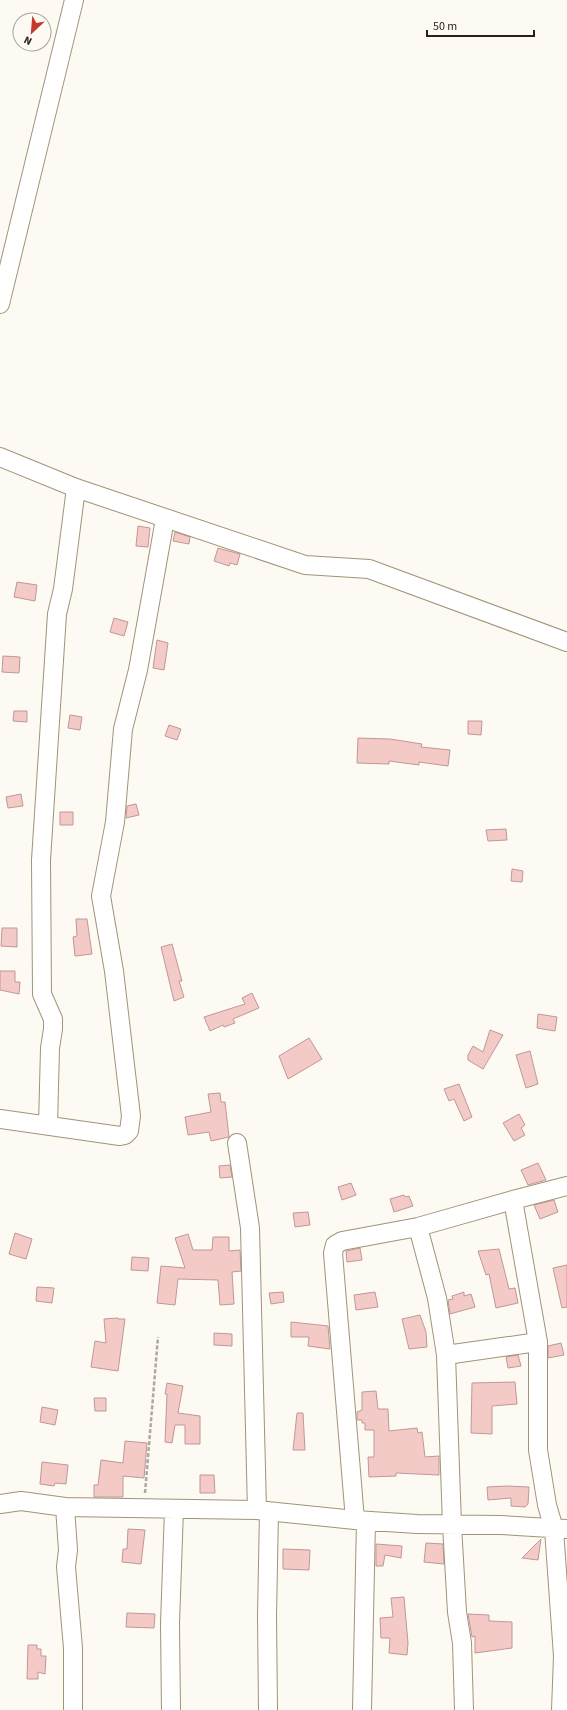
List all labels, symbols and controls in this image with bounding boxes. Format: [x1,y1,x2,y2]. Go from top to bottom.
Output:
north arrow [12,12,52,52]
scale bar [427,12,534,38]
text: 50 m [433,18,457,35]
text: N [21,32,34,49]

